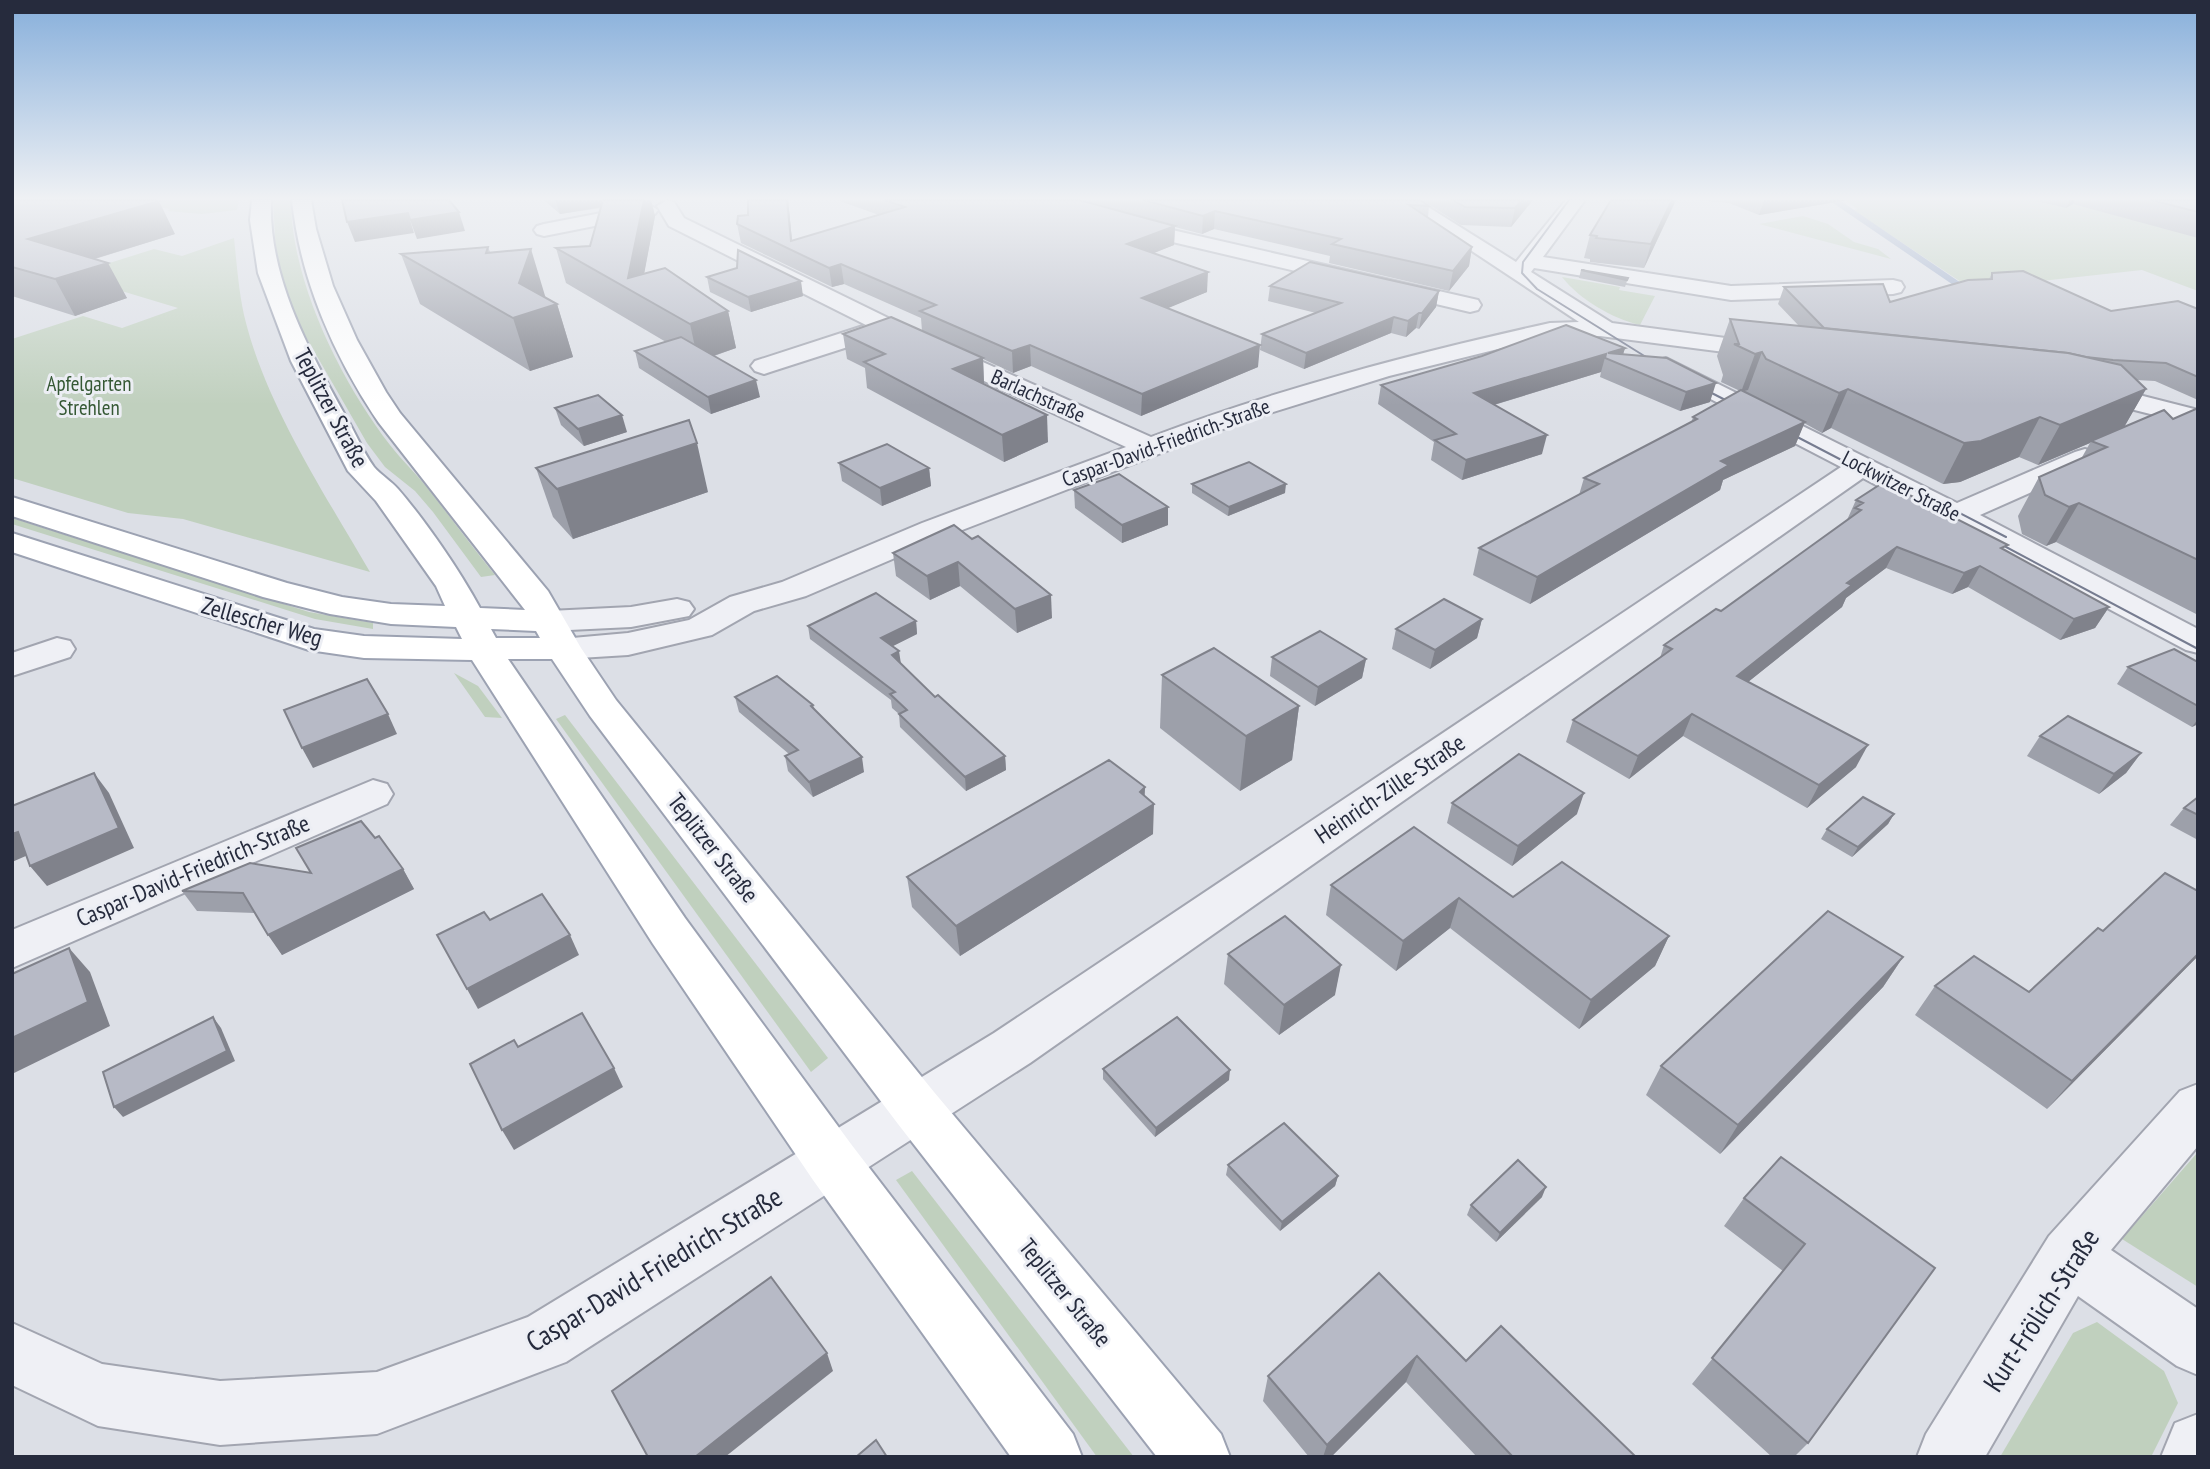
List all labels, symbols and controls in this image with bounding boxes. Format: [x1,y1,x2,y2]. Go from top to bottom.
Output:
street label: Teplitzer Straße [287,343,376,473]
street label: Barlachstraße [987,363,1089,428]
park label: Apfelgarten Strehlen [47,370,131,421]
street label: Caspar-David-Friedrich-Straße [1058,392,1273,493]
street label: Lockwitzer Straße [1838,444,1965,527]
street label: Zellescher Weg [198,589,326,654]
street label: Heinrich-Zille-Straße [1309,727,1471,850]
street label: Teplitzer Straße [661,787,766,909]
street label: Caspar-David-Friedrich-Straße [71,807,314,934]
street label: Caspar-David-Friedrich-Straße [519,1177,789,1360]
street label: Kurt-Frölich-Straße [1974,1221,2107,1398]
street label: Teplitzer Straße [1012,1232,1119,1353]

